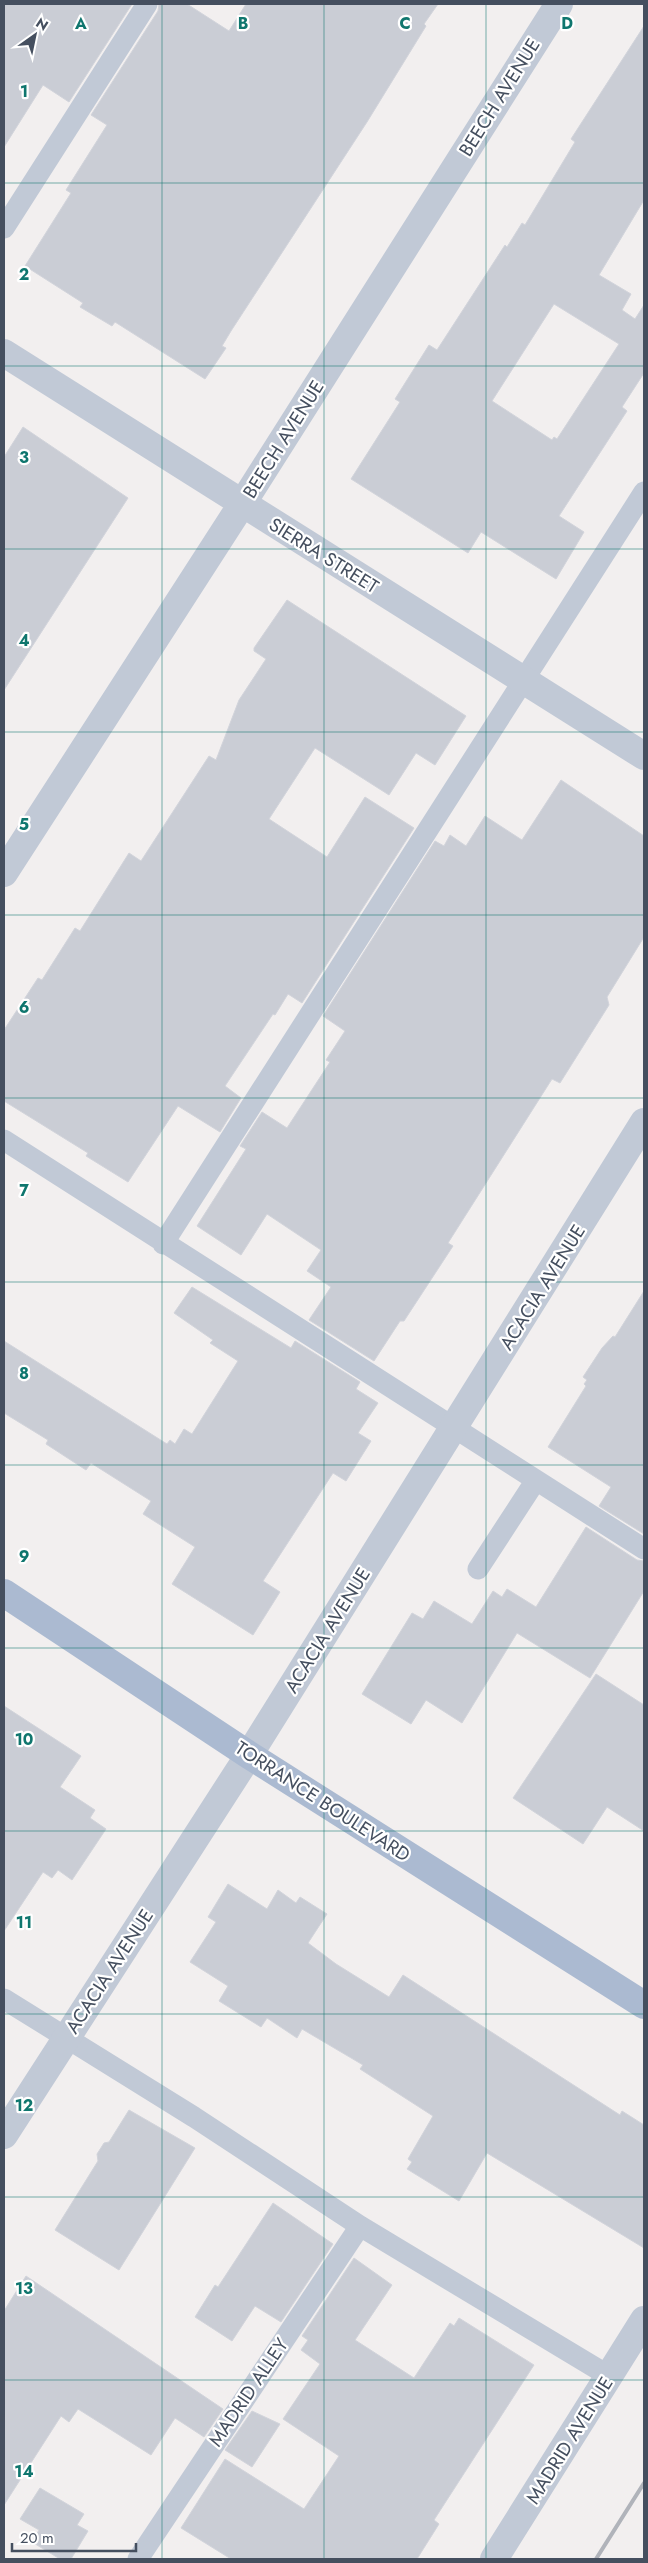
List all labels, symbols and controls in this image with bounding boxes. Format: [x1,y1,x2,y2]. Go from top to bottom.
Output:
north arrow [10,10,60,60]
text: A [74,12,87,35]
text: B [238,12,248,35]
text: C [399,12,411,35]
text: D [561,12,573,35]
text: N [32,13,52,36]
street label: BEECH AVENUE [452,33,547,161]
text: 1 [20,80,28,103]
text: 2 [19,263,29,286]
street label: BEECH AVENUE [236,375,331,503]
text: 3 [19,446,29,469]
street label: SIERRA STREET [264,511,384,600]
text: 4 [18,629,30,652]
text: 5 [19,813,29,836]
text: 6 [19,996,29,1019]
text: 7 [19,1179,29,1202]
street label: ACACIA AVENUE [493,1219,592,1355]
text: 8 [19,1362,29,1385]
text: 9 [19,1545,29,1568]
street label: ACACIA AVENUE [278,1562,377,1698]
text: 10 [15,1728,33,1751]
street label: TORRANCE BOULEVARD [230,1735,416,1868]
street label: ACACIA AVENUE [59,1904,160,2039]
text: 11 [16,1911,32,1934]
text: 12 [15,2094,33,2117]
text: 13 [15,2277,33,2300]
street label: MADRID ALLEY [202,2332,295,2452]
street label: MADRID AVENUE [519,2371,619,2509]
text: 14 [14,2460,34,2483]
scale bar [12,2520,136,2552]
text: 20 m [20,2527,54,2549]

